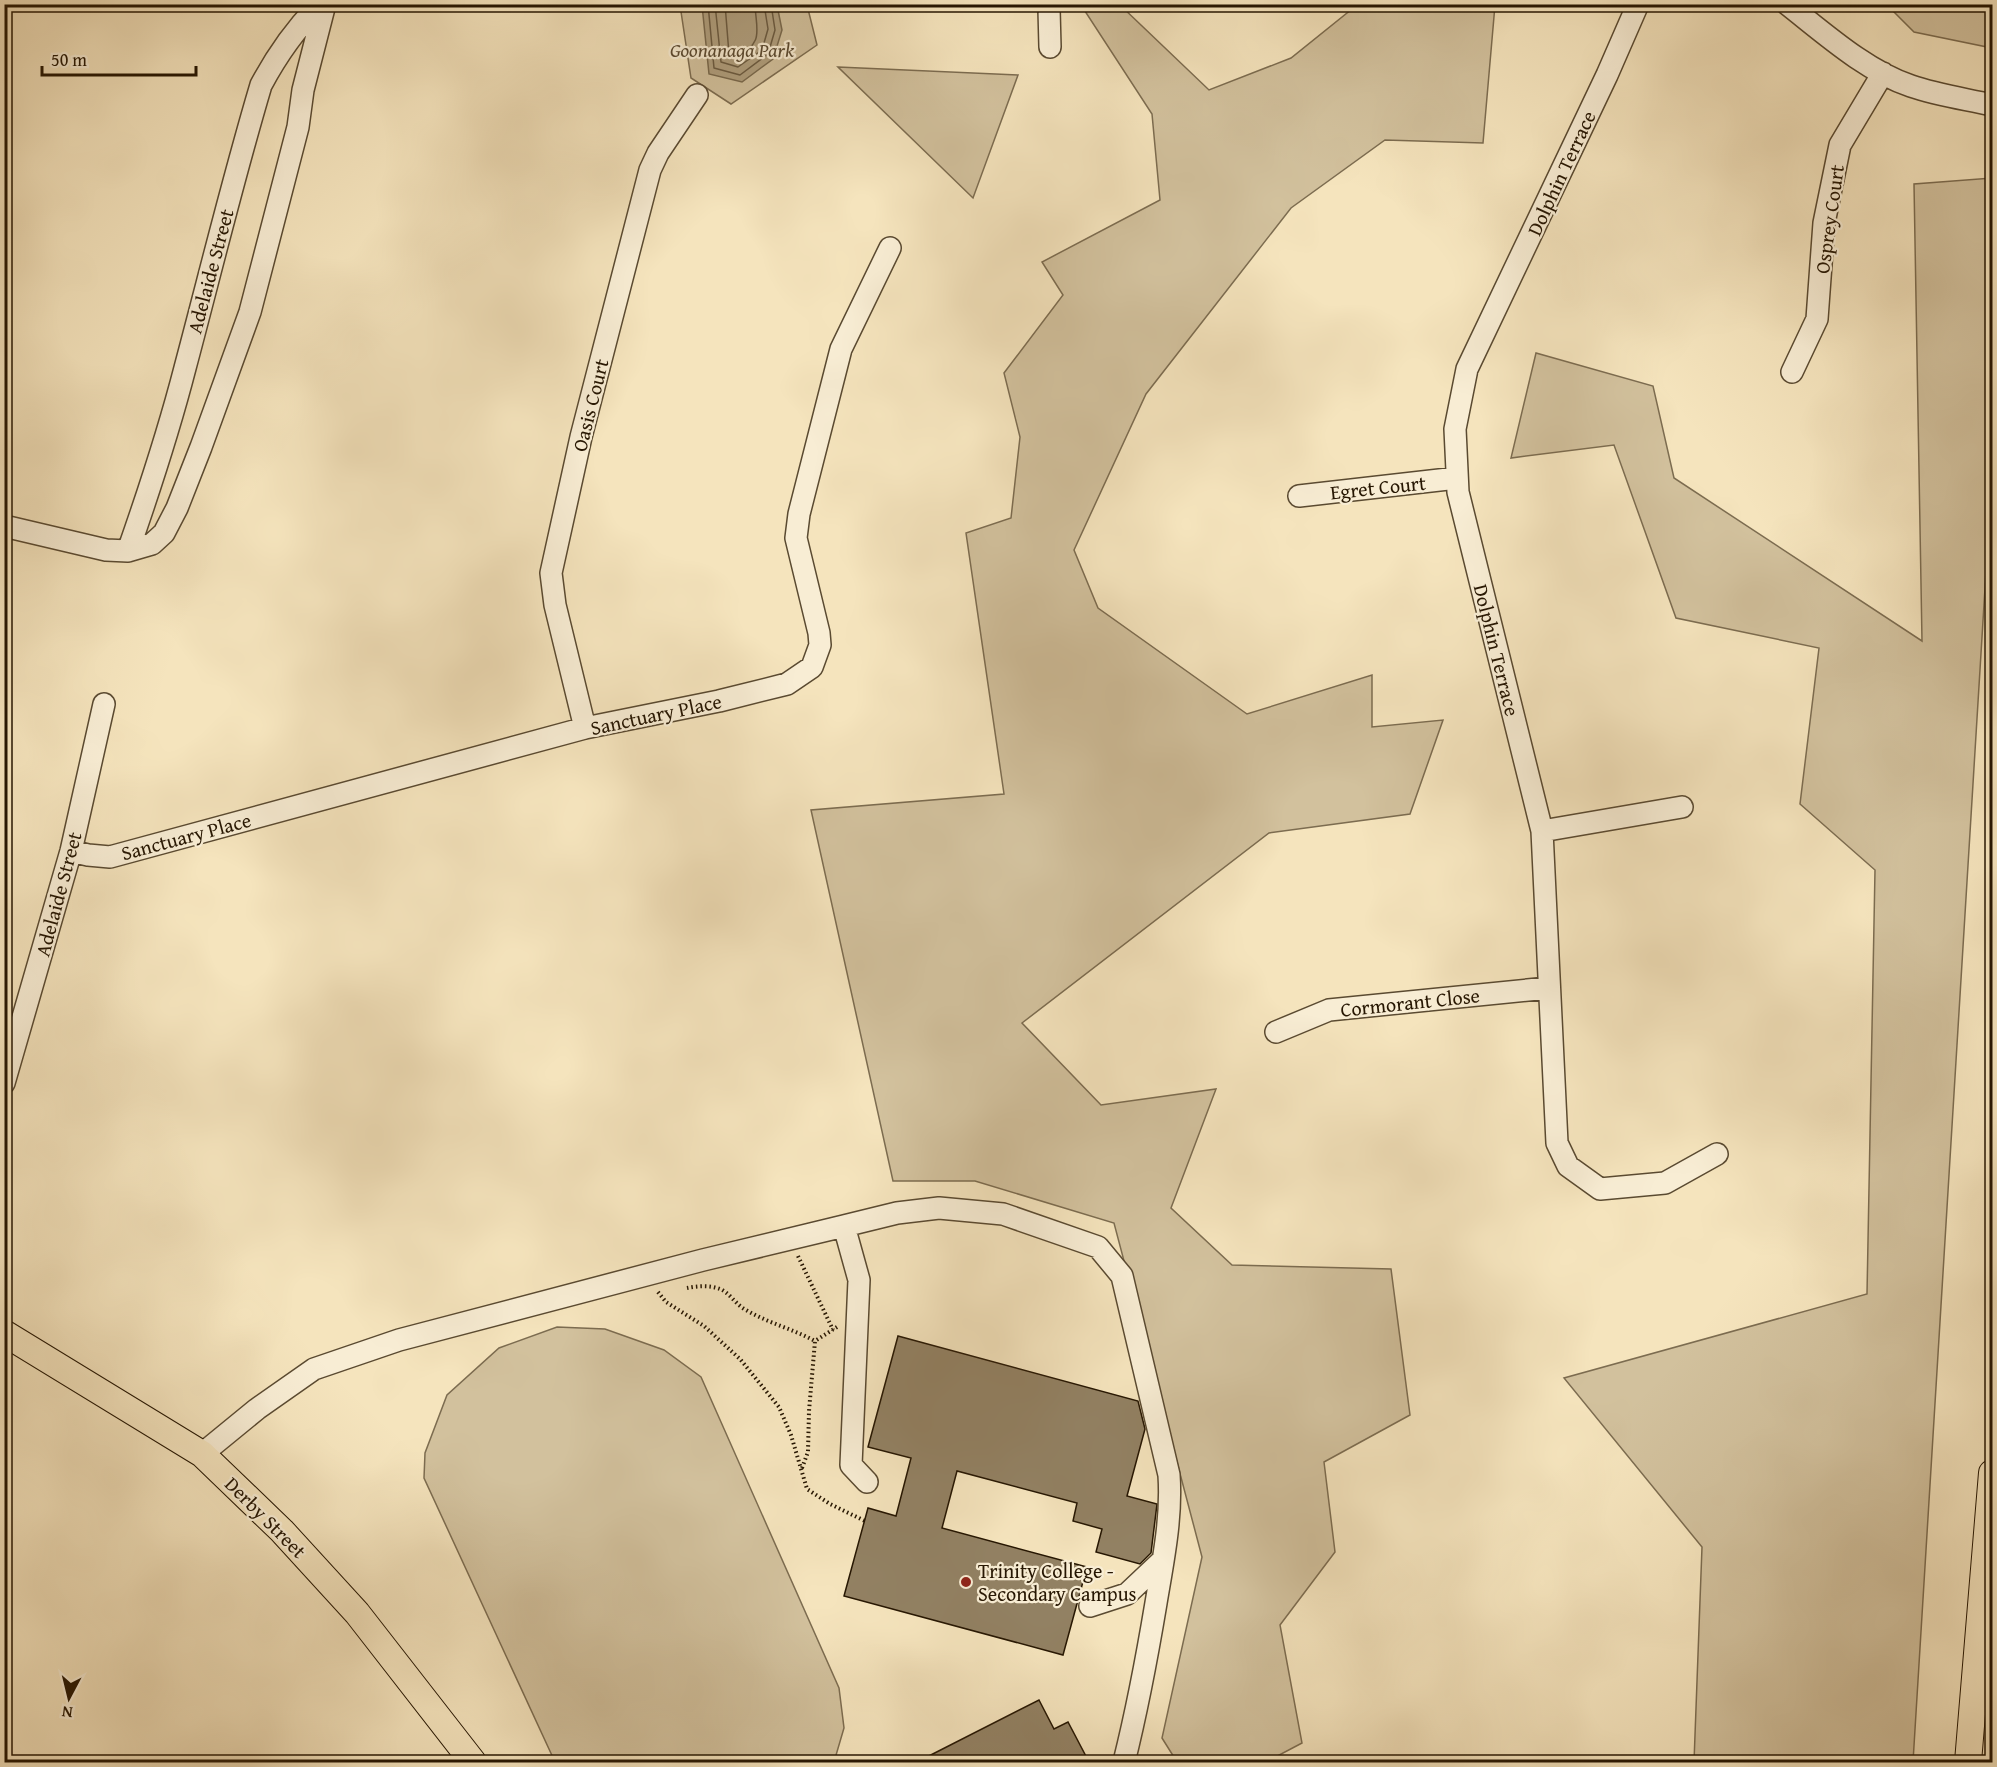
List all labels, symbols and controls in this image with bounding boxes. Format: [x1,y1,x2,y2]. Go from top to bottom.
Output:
park label: Goonanaga Park [670,35,795,64]
scale bar [42,39,196,77]
text: 50 m [51,46,87,73]
street label: Dolphin Terrace [1519,106,1603,240]
street label: Osprey Court [1807,163,1851,275]
street label: Adelaide Street [179,205,241,337]
street label: Oasis Court [564,356,616,454]
street label: Egret Court [1329,468,1427,506]
street label: Dolphin Terrace [1467,581,1527,719]
street label: Sanctuary Place [588,686,724,742]
street label: Sanctuary Place [118,805,254,867]
street label: Adelaide Street [27,828,89,960]
street label: Cormorant Close [1339,980,1481,1024]
street label: Derby Street [219,1470,313,1564]
place label: Trinity College - Secondary Campus [978,1556,1136,1608]
marker: Trinity College - Secondary Campus [959,1575,973,1589]
north arrow [39,1668,99,1728]
text: N [60,1700,74,1725]

